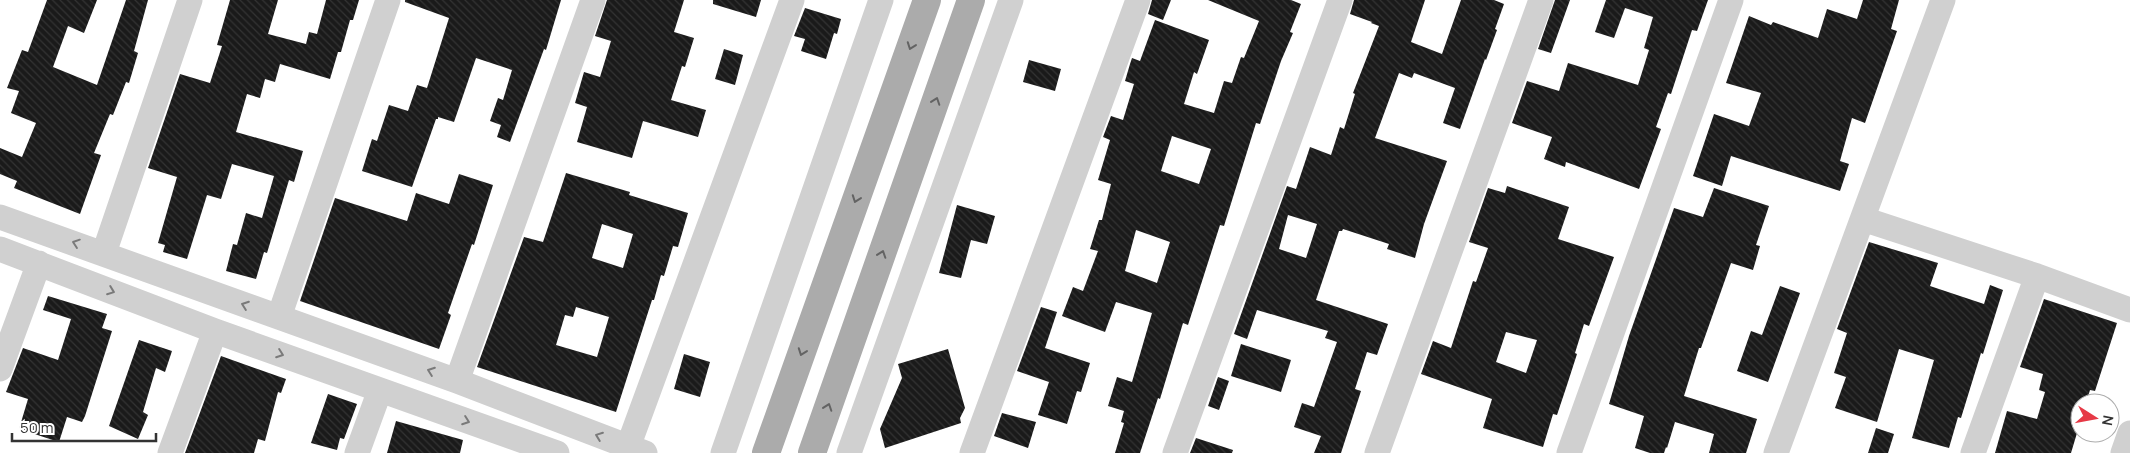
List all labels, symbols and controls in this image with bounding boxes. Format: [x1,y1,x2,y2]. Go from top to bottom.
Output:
one-way arrow [907,41,917,50]
one-way arrow [930,97,940,105]
one-way arrow [852,194,862,203]
one-way arrow [72,239,81,249]
one-way arrow [876,250,886,259]
one-way arrow [106,285,115,295]
one-way arrow [241,301,250,311]
one-way arrow [798,347,808,356]
one-way arrow [275,348,283,358]
one-way arrow [427,367,436,377]
north arrow [2070,393,2120,443]
one-way arrow [822,403,832,412]
scale bar [12,410,156,442]
text: N [2098,414,2119,427]
one-way arrow [461,415,469,425]
text: 50 m [20,417,54,438]
one-way arrow [595,432,604,442]

